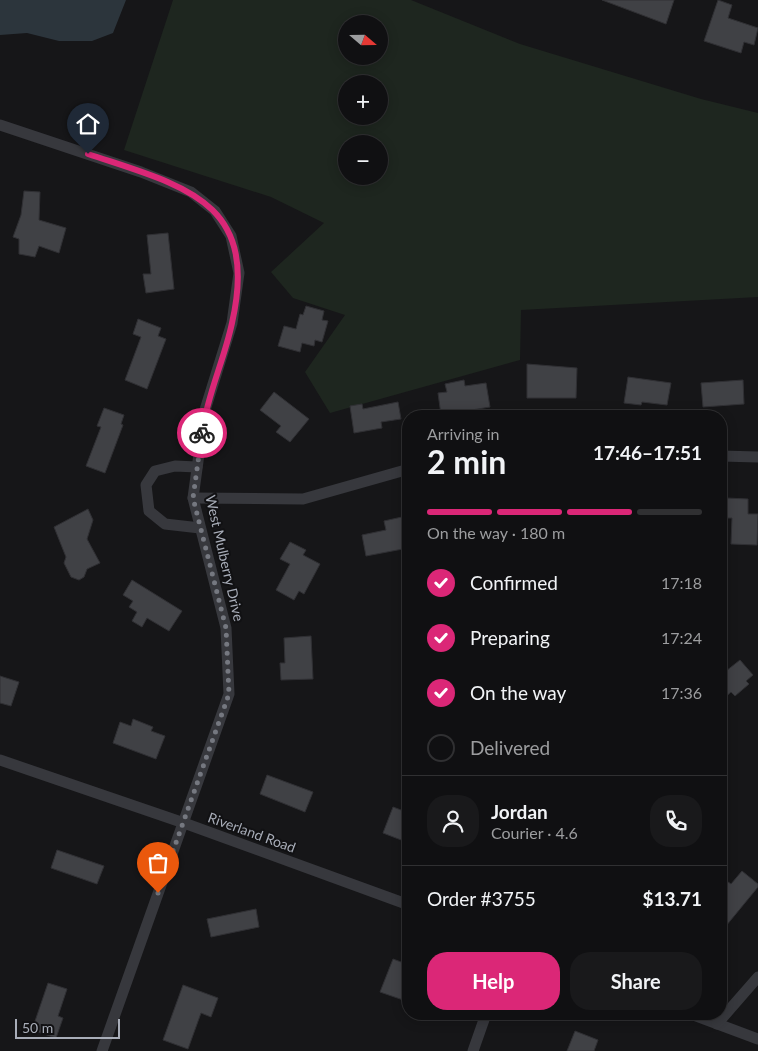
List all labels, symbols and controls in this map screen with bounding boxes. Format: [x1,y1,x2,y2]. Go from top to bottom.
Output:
north arrow [338,15,388,65]
map controls [338,15,388,185]
button: + [338,75,388,125]
pin [67,103,109,154]
icon: home [74,110,102,138]
button: − [338,135,388,185]
courier [177,408,227,458]
icon: bike [188,419,216,447]
text: Arriving in [427,424,500,443]
text: 17:46–17:51 [593,441,702,464]
text: 2 min [427,442,506,481]
street label: West Mulberry Drive [202,493,248,623]
text: On the way · 180 m [427,523,565,542]
icon: check [427,569,455,597]
text: Confirmed [470,571,558,594]
text: 17:18 [661,573,702,592]
icon: check [427,624,455,652]
text: Preparing [470,626,550,649]
text: 17:24 [661,628,702,647]
icon: check [427,679,455,707]
text: On the way [470,681,566,704]
text: 17:36 [661,683,702,702]
text: Delivered [470,736,550,759]
button: person [427,795,479,847]
button: phone [650,795,702,847]
text: Jordan [491,800,548,823]
street label: Riverland Road [206,808,298,856]
text: Courier · 4.6 [491,823,578,842]
pin [137,842,179,893]
icon: bag [144,849,172,877]
text: Order #3755 [427,887,536,910]
text: $13.71 [642,887,702,910]
button: Help [427,952,560,1010]
button: Share [570,952,702,1010]
scale bar [15,1016,120,1039]
text: 50 m [22,1019,53,1036]

